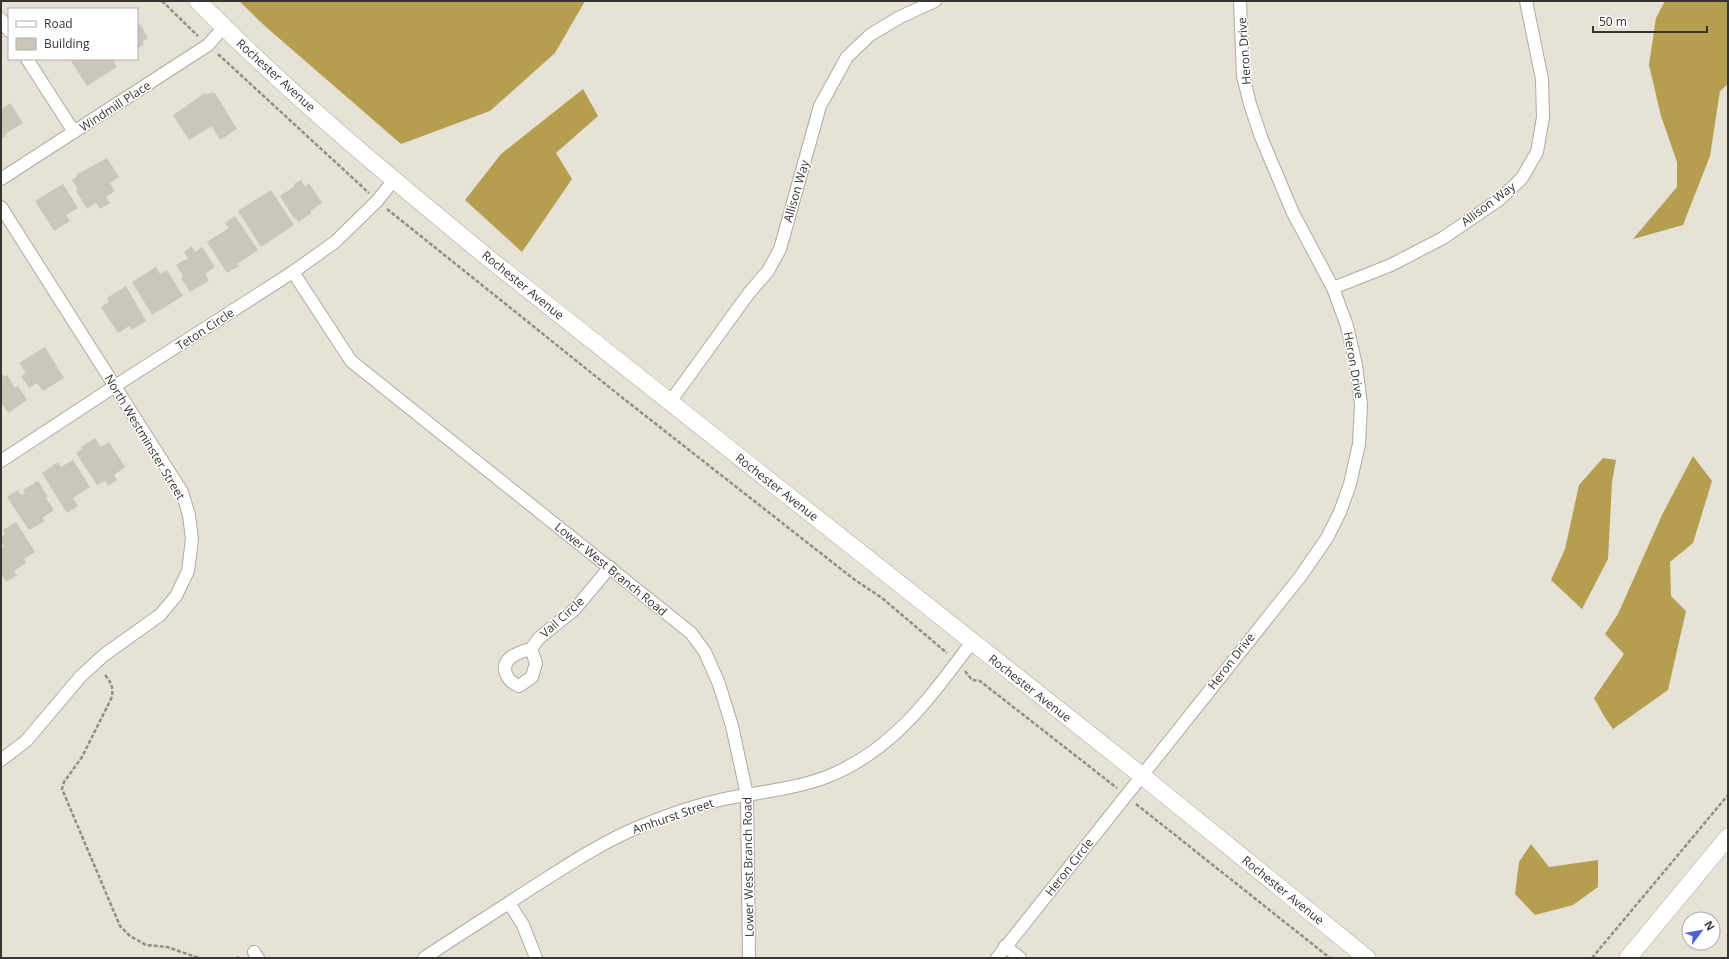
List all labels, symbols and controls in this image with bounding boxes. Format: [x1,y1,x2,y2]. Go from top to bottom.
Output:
legend [8,8,138,60]
scale bar [1593,8,1707,34]
text: 50 m [1599,13,1627,30]
text: Road [44,15,73,32]
street label: Heron Drive [1233,16,1255,85]
text: Building [44,35,90,52]
street label: Rochester Avenue [233,35,319,115]
street label: Windmill Place [76,77,154,135]
street label: Allison Way [779,157,813,224]
street label: Allison Way [1457,177,1519,230]
street label: Rochester Avenue [478,247,568,324]
street label: Teton Circle [173,304,238,354]
street label: Heron Drive [1340,330,1368,400]
street label: North Westminster Street [101,371,189,503]
street label: Rochester Avenue [732,449,822,525]
street label: Lower West Branch Road [551,518,671,620]
street label: Vail Circle [536,592,588,641]
street label: Heron Drive [1204,629,1259,693]
street label: Rochester Avenue [985,650,1075,726]
street label: Amhurst Street [630,794,716,838]
street label: Lower West Branch Road [738,797,758,937]
street label: Heron Circle [1041,834,1097,899]
street label: Rochester Avenue [1238,852,1328,929]
north arrow [1681,911,1721,951]
text: N [1701,918,1719,933]

